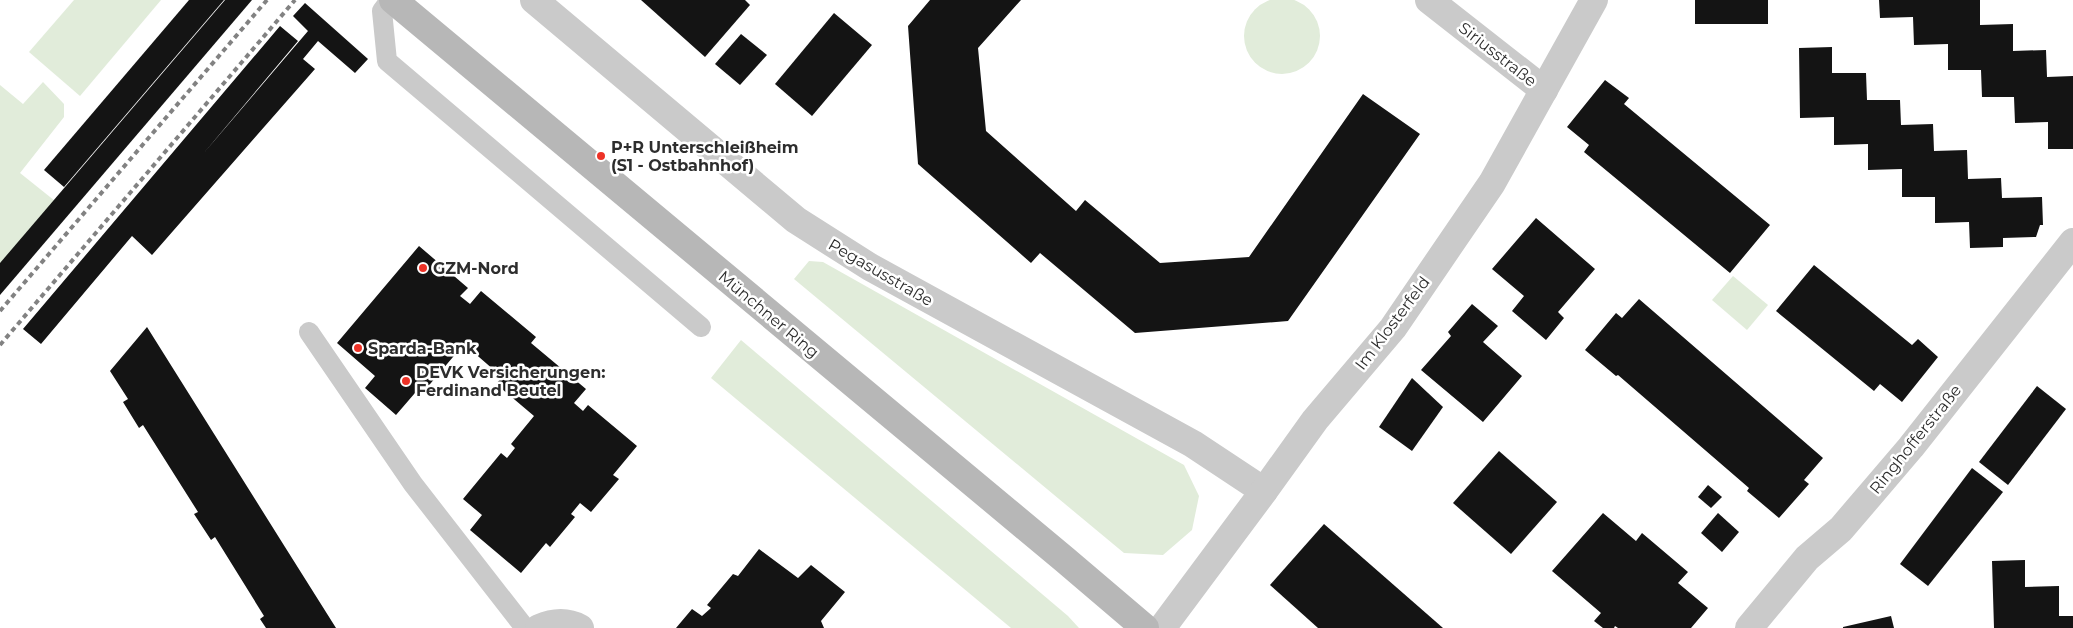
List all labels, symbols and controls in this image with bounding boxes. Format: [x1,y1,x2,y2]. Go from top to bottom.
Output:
street label: Siriusstraße [1455,18,1540,91]
place label: P+R Unterschleißheim (S1 - Ostbahnhof) [611,138,798,175]
marker: P+R Unterschleißheim (S1 - Ostbahnhof) [595,150,607,162]
street label: Pegasusstraße [825,235,936,310]
place label: GZM-Nord [433,259,519,278]
marker: GZM-Nord [417,262,429,274]
street label: Münchner Ring [715,267,823,362]
street label: Im Klosterfeld [1351,273,1434,374]
place label: Sparda-Bank [368,339,477,358]
marker: Sparda-Bank [352,342,364,354]
place label: DEVK Versicherungen: Ferdinand Beutel [416,363,605,400]
marker: DEVK Versicherungen: Ferdinand Beutel [400,375,412,387]
street label: Ringhofferstraße [1865,381,1965,498]

